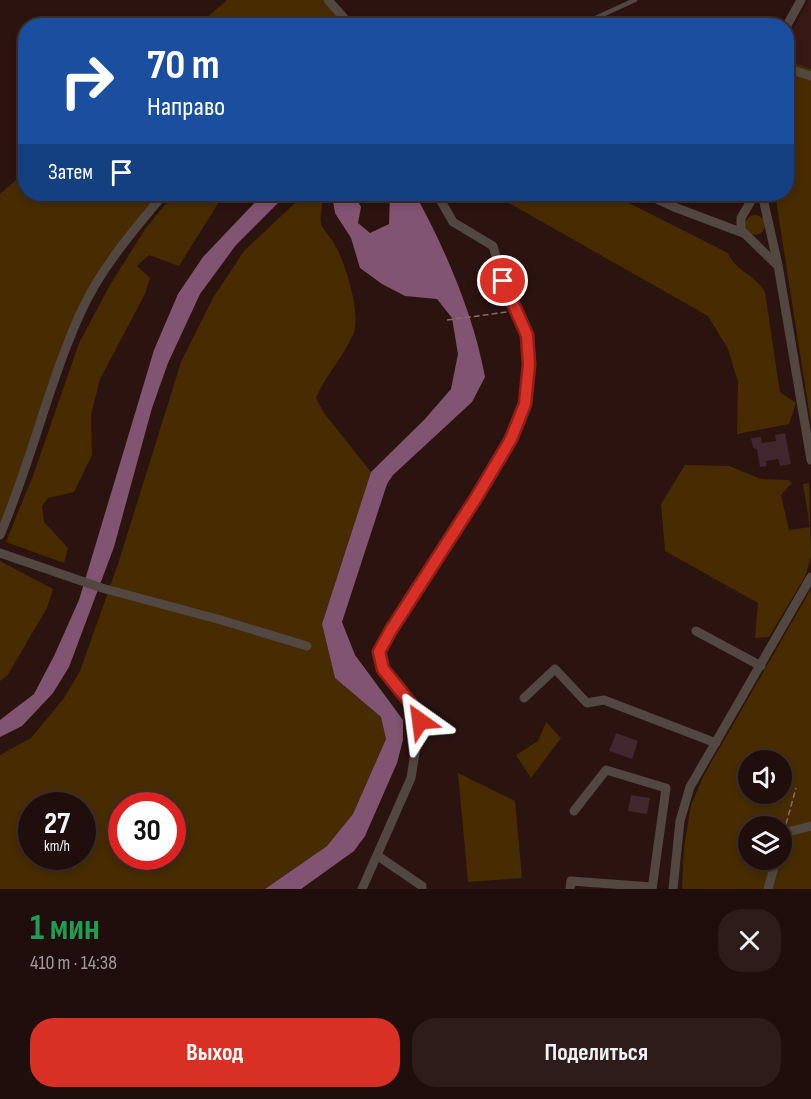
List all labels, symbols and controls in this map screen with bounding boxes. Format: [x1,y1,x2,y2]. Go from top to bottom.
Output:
text: 70 m [147,40,220,91]
icon: right [48,42,126,120]
text: Направо [147,91,225,123]
icon: arrive [105,156,138,189]
text: Затем [48,159,93,186]
pin [477,255,528,306]
icon: arrive [486,264,519,297]
position arrow [388,689,452,753]
map controls [738,750,792,870]
button: sound [738,750,792,804]
speed limit sign: 30 [108,792,186,870]
text: 27 [44,806,70,842]
button: layers [738,816,792,870]
text: km/h [44,837,70,856]
text: 1 мин [30,907,100,950]
button: close [718,909,781,972]
text: 410 m · 14:38 [30,951,117,975]
button: Выход [30,1018,400,1087]
button: Поделиться [412,1018,781,1087]

